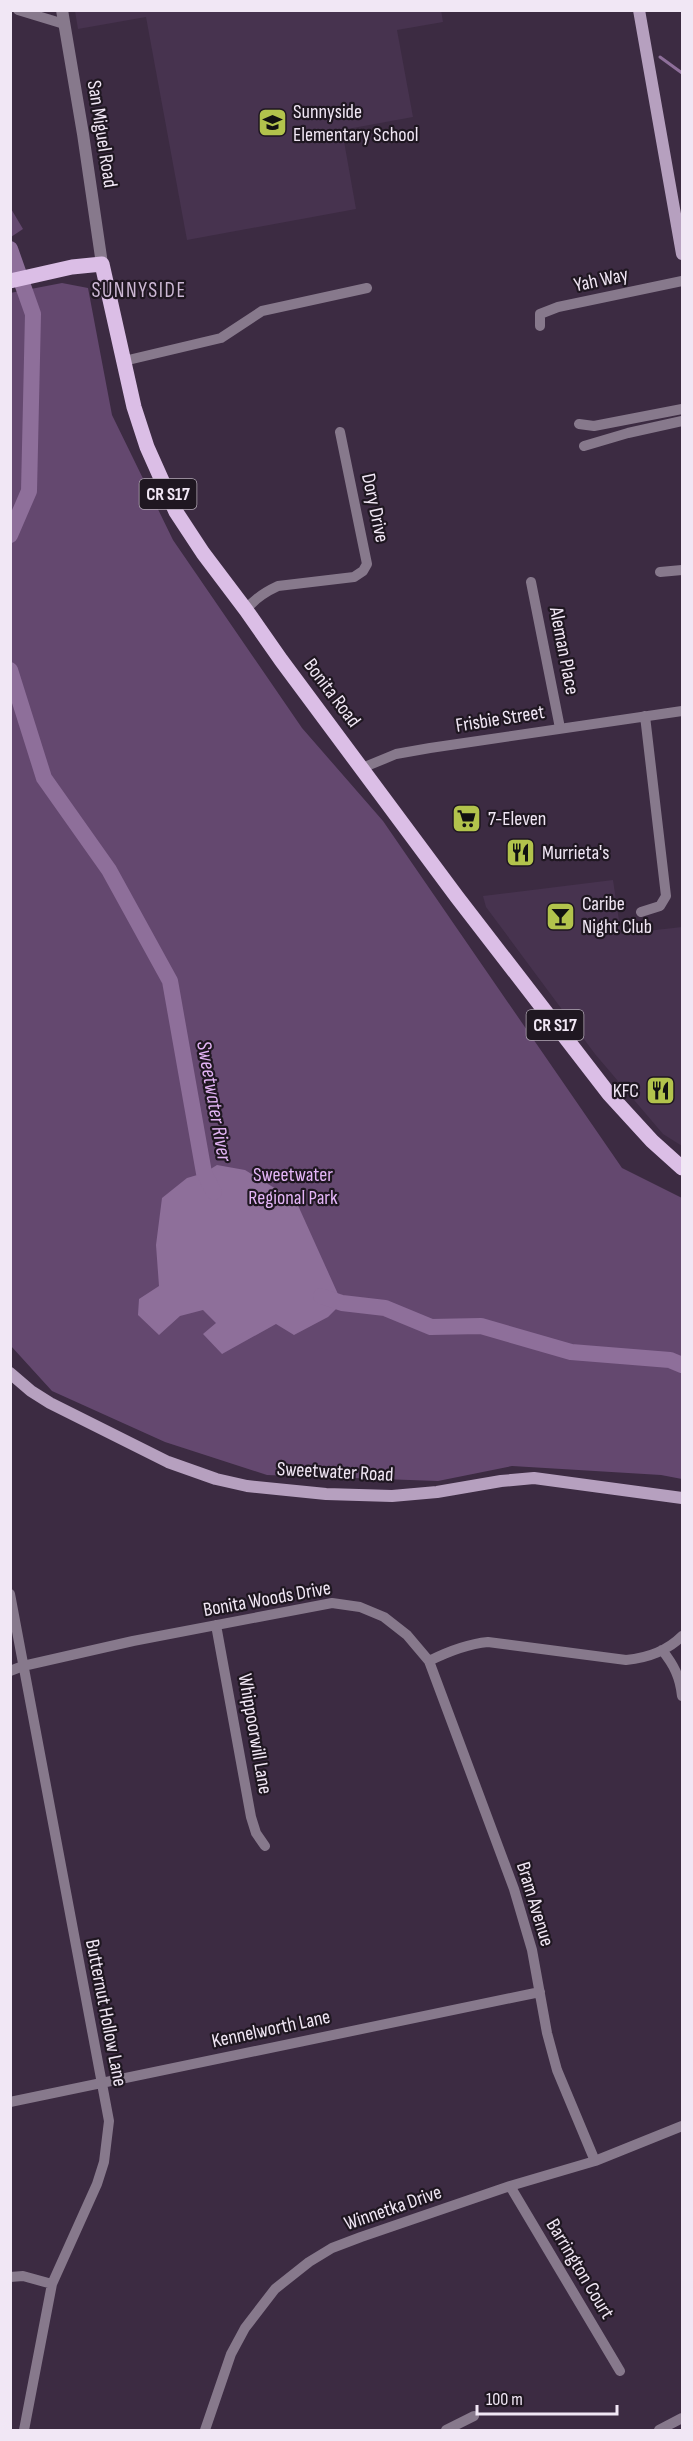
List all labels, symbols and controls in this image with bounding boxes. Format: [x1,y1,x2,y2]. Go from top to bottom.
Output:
street label: San Miguel Road [82,79,122,189]
place label: Sunnyside Elementary School [293,100,419,147]
school or university icon: Sunnyside Elementary School [256,107,288,139]
street label: Yah Way [572,263,631,297]
district label: SUNNYSIDE [91,278,187,303]
street label: Dory Drive [356,471,394,545]
road number: CR S17 [140,479,196,509]
street label: Aleman Place [544,604,584,697]
street label: Bonita Road [298,654,366,732]
street label: Frisbie Street [454,700,546,738]
supermarket icon: 7-Eleven [451,803,483,835]
place label: 7-Eleven [488,807,546,831]
restaurant icon: Murrieta's [505,837,537,869]
place label: Murrieta's [542,841,609,865]
place label: Caribe Night Club [582,892,652,939]
bar icon: Caribe Night Club [545,900,577,932]
road number: CR S17 [526,1010,584,1040]
water label: Sweetwater River [191,1039,237,1164]
restaurant icon: KFC [644,1075,676,1107]
place label: KFC [613,1079,639,1103]
park label: Sweetwater Regional Park [248,1163,338,1210]
street label: Sweetwater Road [276,1457,394,1487]
street label: Bonita Woods Drive [201,1576,333,1622]
street label: Whippoorwill Lane [233,1672,277,1796]
street label: Bram Avenue [511,1859,559,1949]
street label: Butternut Hollow Lane [80,1937,132,2089]
street label: Kennelworth Lane [210,2005,332,2053]
street label: Winnetka Drive [341,2180,445,2236]
street label: Barrington Court [541,2215,619,2323]
scale bar [477,2378,616,2416]
text: 100 m [486,2389,523,2410]

